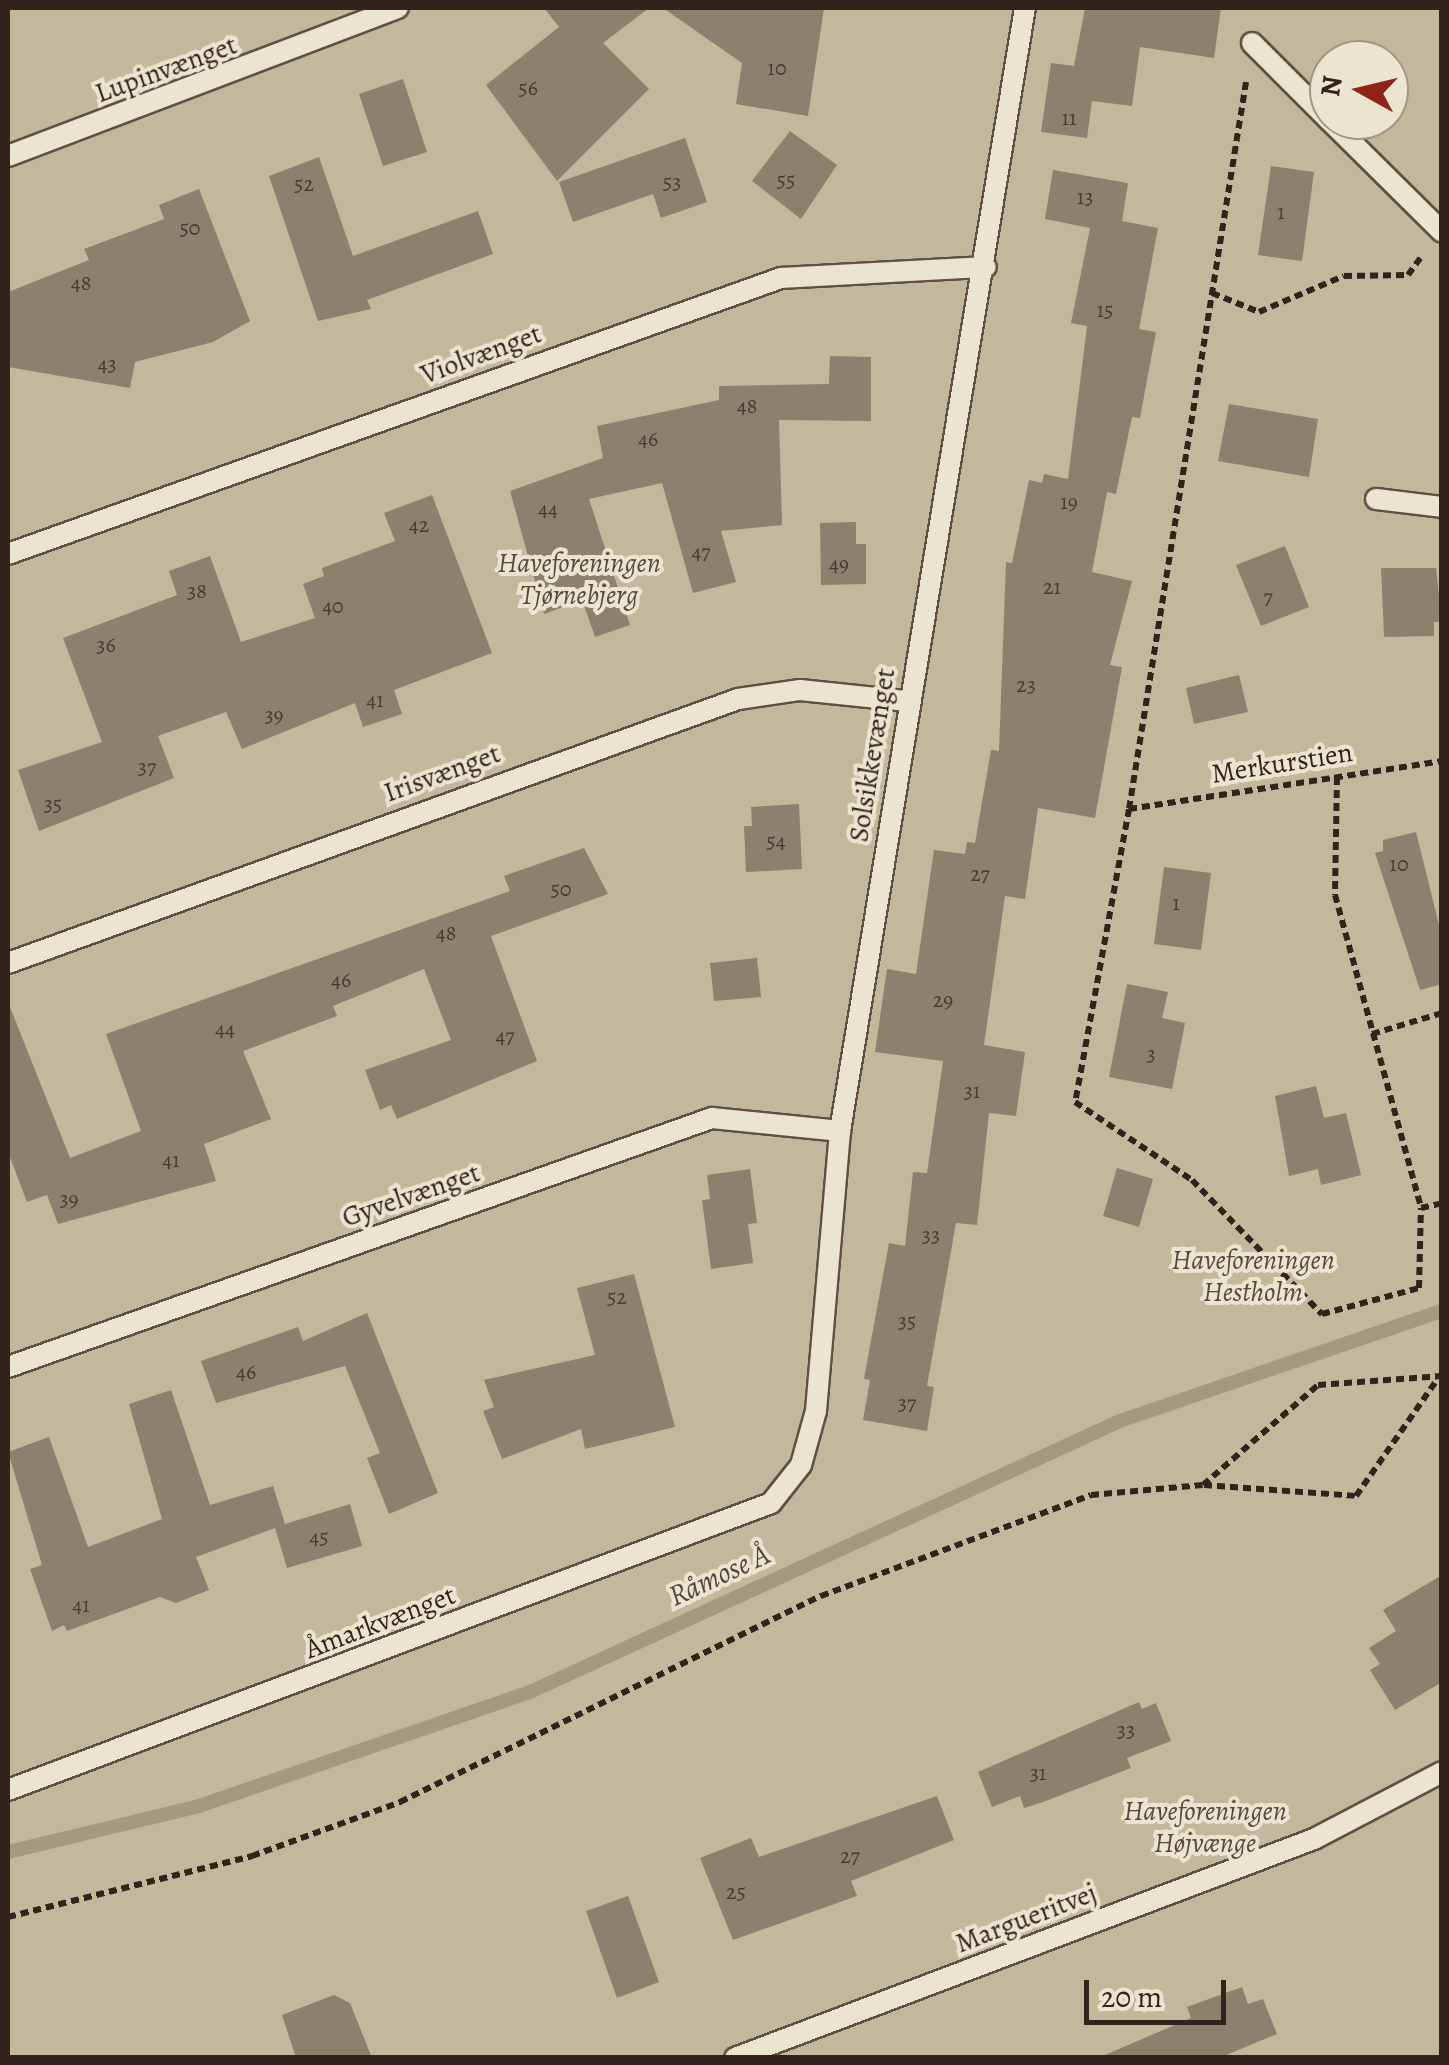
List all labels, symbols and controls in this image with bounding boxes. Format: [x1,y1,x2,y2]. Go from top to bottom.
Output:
street label: Lupinvænget [91,28,241,110]
north arrow [1309,40,1409,140]
house number: 10 [767,56,787,82]
text: N [1311,73,1352,99]
house number: 56 [518,76,538,102]
house number: 11 [1061,106,1077,132]
house number: 55 [777,168,795,194]
house number: 53 [663,170,681,196]
house number: 52 [294,172,314,198]
house number: 13 [1077,185,1093,211]
house number: 1 [1277,200,1285,226]
house number: 50 [179,216,201,242]
house number: 48 [71,271,91,297]
house number: 15 [1097,298,1113,324]
street label: Violvænget [416,317,546,391]
house number: 43 [97,352,117,378]
house number: 48 [737,394,757,420]
house number: 46 [638,427,658,453]
house number: 19 [1060,490,1078,516]
house number: 44 [538,497,558,523]
house number: 42 [409,513,429,539]
house number: 47 [691,540,711,566]
park label: Haveforeningen Tjørnebjerg [497,546,661,612]
house number: 49 [829,552,849,578]
house number: 21 [1043,575,1061,601]
house number: 38 [187,579,207,605]
house number: 7 [1263,585,1273,611]
house number: 40 [322,594,344,620]
house number: 36 [96,633,116,659]
street label: Solsikkevænget [842,666,902,844]
house number: 23 [1016,673,1036,699]
house number: 41 [366,688,384,714]
house number: 39 [264,703,284,729]
street label: Merkurstien [1209,735,1355,791]
street label: Irisvænget [379,736,505,810]
house number: 37 [138,755,156,781]
house number: 35 [44,792,62,818]
house number: 54 [766,829,786,855]
house number: 10 [1389,852,1409,878]
house number: 27 [970,862,990,888]
house number: 50 [550,877,572,903]
house number: 1 [1172,891,1180,917]
house number: 48 [436,921,456,947]
house number: 46 [331,968,351,994]
house number: 29 [933,988,953,1014]
house number: 44 [215,1017,235,1043]
house number: 47 [495,1024,515,1050]
house number: 3 [1146,1042,1156,1068]
house number: 31 [964,1079,980,1105]
house number: 41 [162,1148,180,1174]
street label: Gyvelvænget [338,1156,484,1234]
house number: 39 [59,1187,79,1213]
house number: 33 [922,1223,940,1249]
park label: Haveforeningen Hestholm [1171,1243,1335,1309]
house number: 52 [607,1285,627,1311]
house number: 35 [898,1309,916,1335]
house number: 46 [236,1360,256,1386]
house number: 37 [898,1391,916,1417]
house number: 45 [309,1525,329,1551]
water label: Råmose Å [663,1536,775,1614]
street label: Åmarkvænget [300,1578,460,1666]
house number: 41 [72,1593,90,1619]
house number: 33 [1117,1718,1135,1744]
house number: 31 [1030,1761,1046,1787]
park label: Haveforeningen Højvænge [1123,1794,1287,1860]
house number: 27 [840,1844,860,1870]
street label: Margueritvej [951,1876,1101,1960]
house number: 25 [726,1880,746,1906]
scale bar [1089,1960,1232,2022]
text: 20 m [1101,1977,1162,2017]

